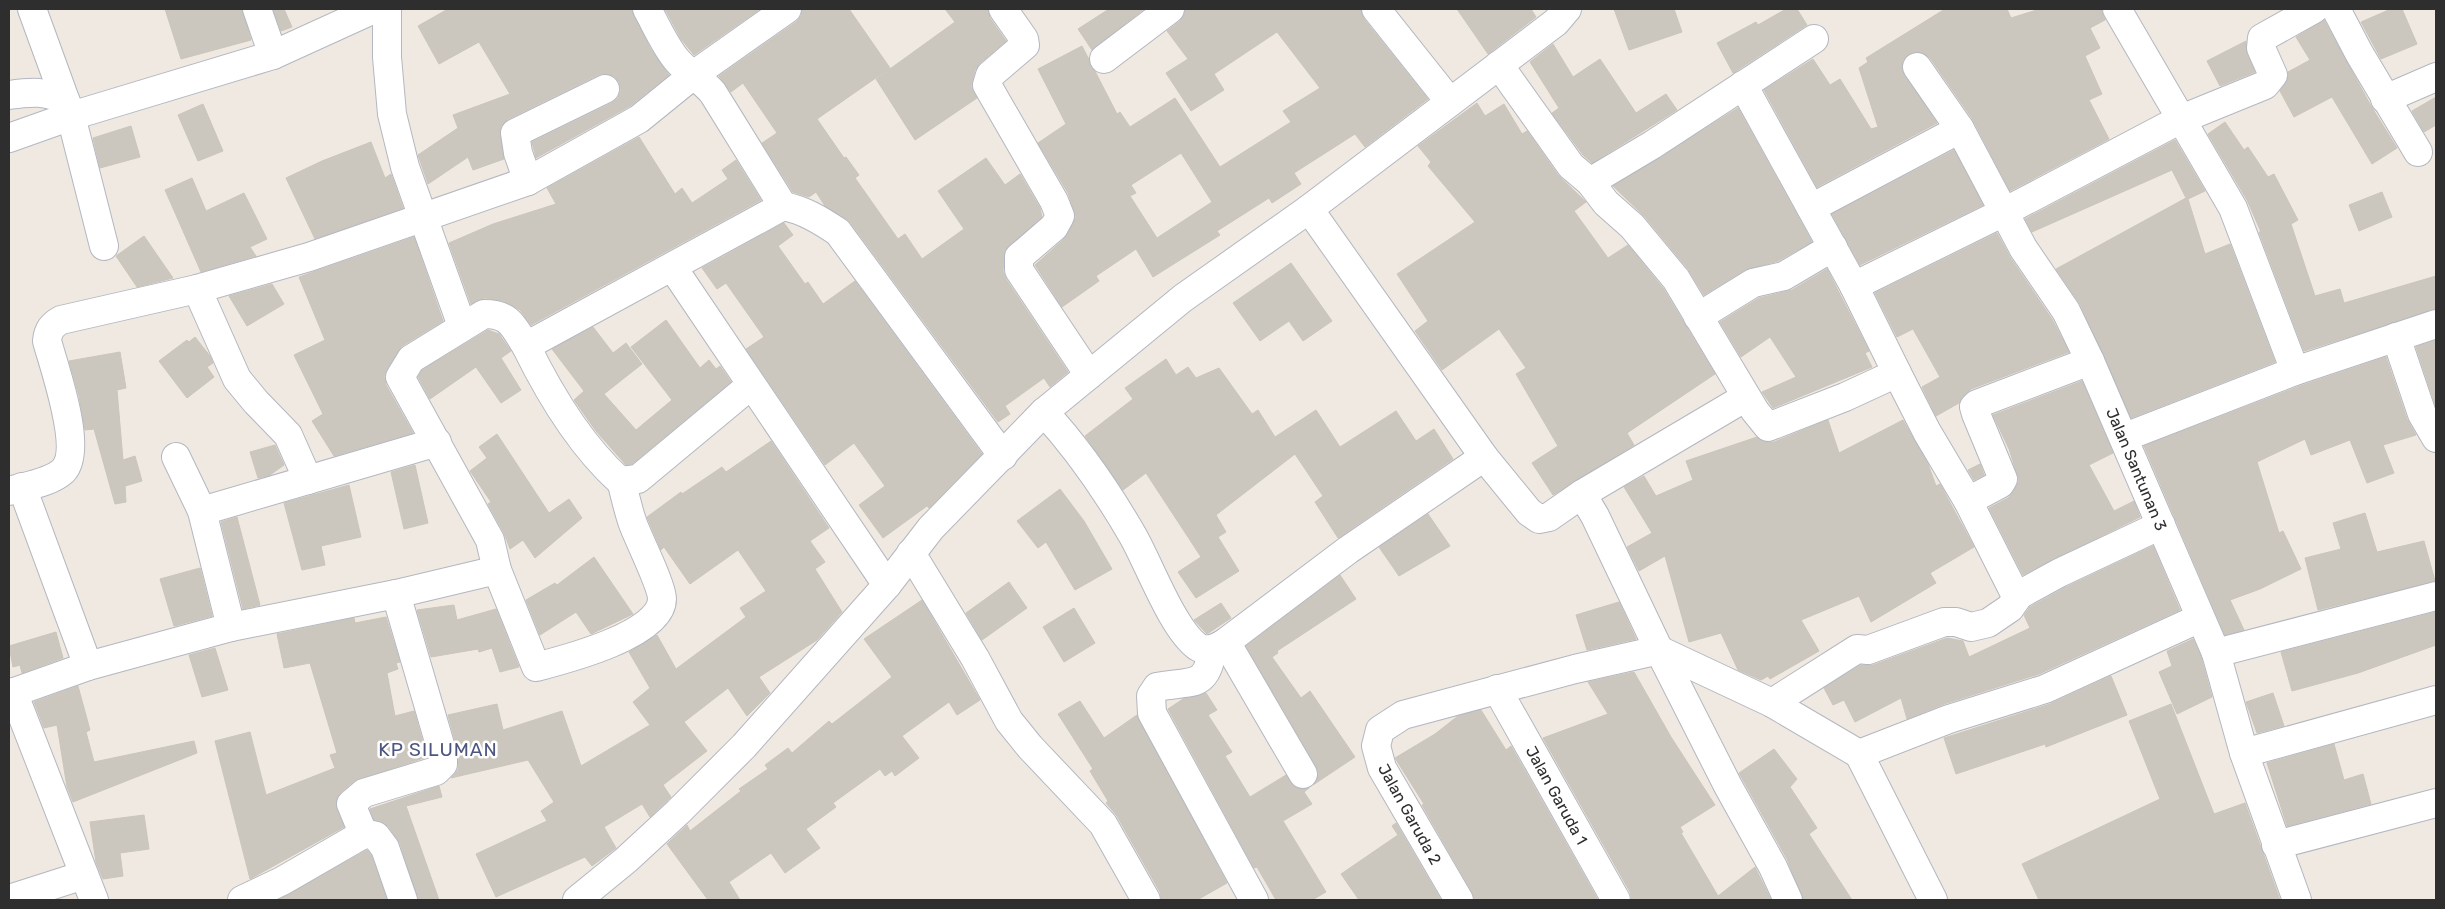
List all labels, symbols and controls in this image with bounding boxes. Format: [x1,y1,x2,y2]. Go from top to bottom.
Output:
street label: Jalan Santunan 3 [2102,405,2171,533]
district label: KP SILUMAN [378,738,498,761]
street label: Jalan Garuda 1 [1522,743,1591,848]
street label: Jalan Garuda 2 [1374,761,1445,868]

